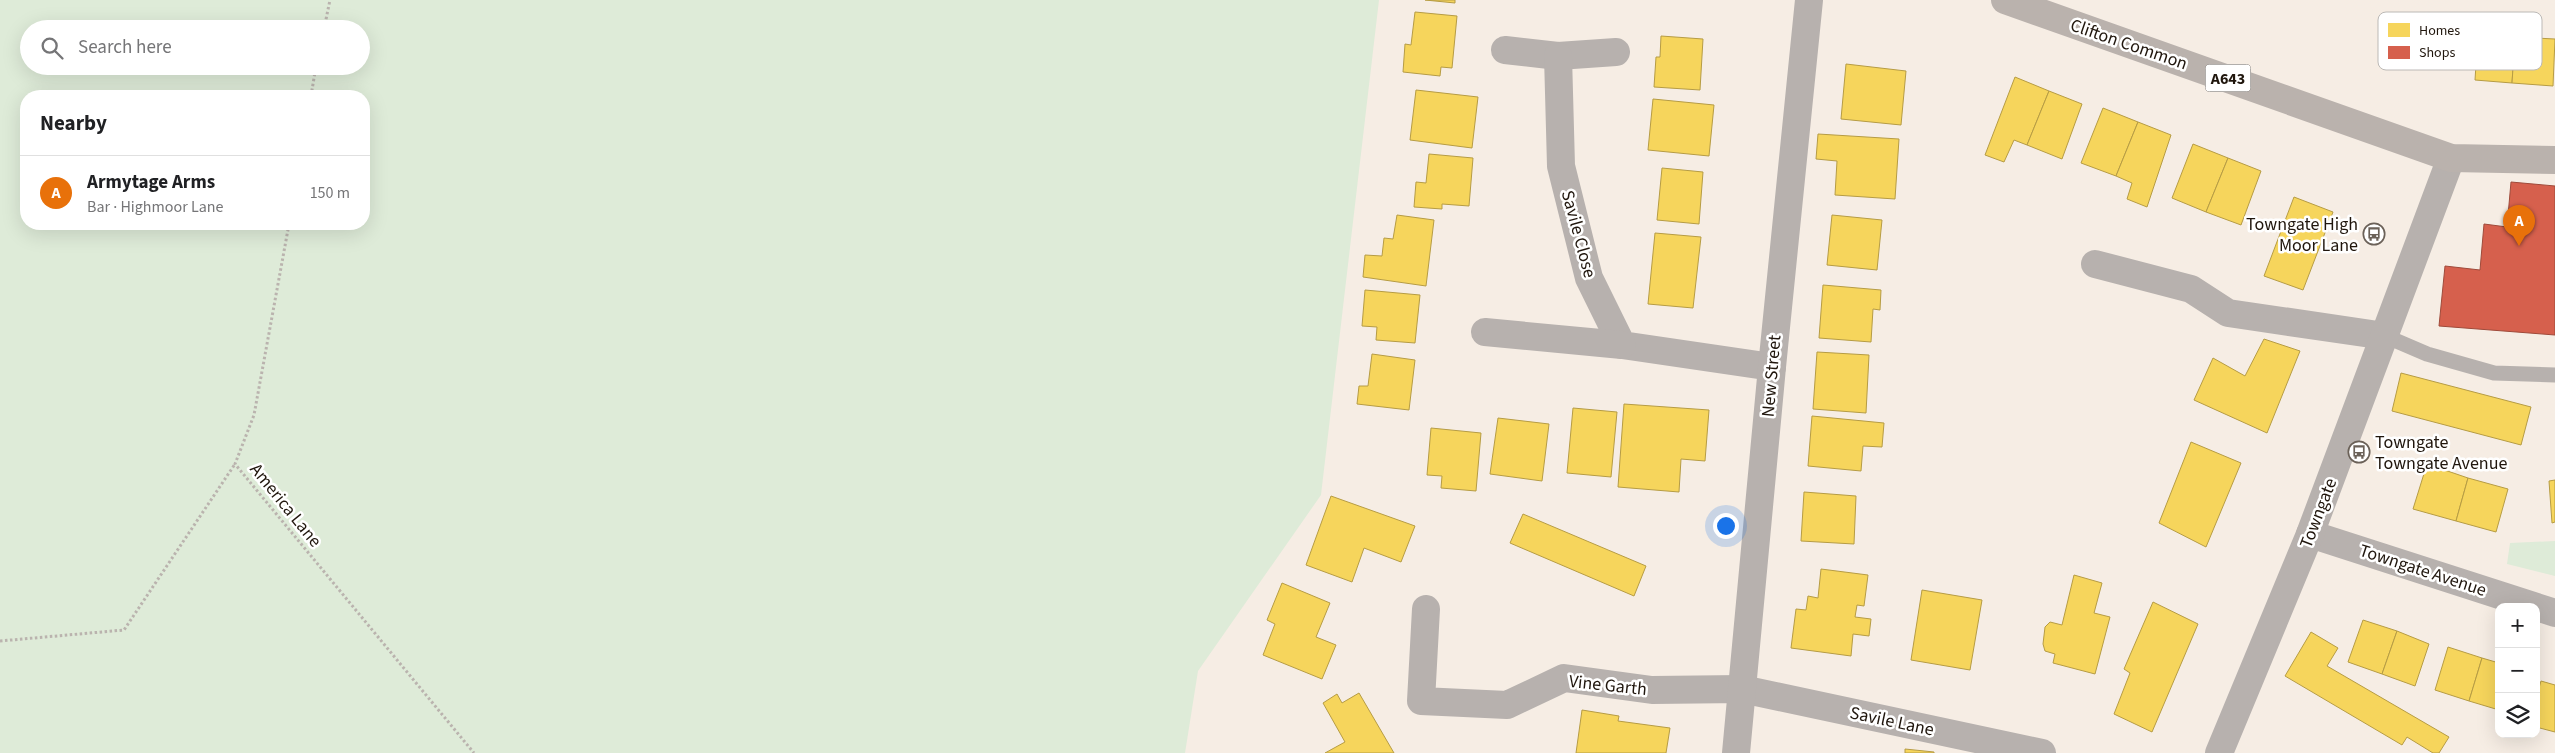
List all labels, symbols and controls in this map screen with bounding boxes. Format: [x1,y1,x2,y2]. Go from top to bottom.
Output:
legend [2378,12,2542,70]
street label: Clifton Common [2067,13,2191,76]
search box [20,20,370,75]
text: Homes [2419,21,2460,41]
icon: search [38,34,66,62]
text: Search here [78,34,172,61]
text: Shops [2419,43,2455,63]
road number: A643 [2206,64,2250,92]
text: Nearby [40,108,107,138]
text: Armytage Arms [87,169,215,196]
text: A [51,182,61,204]
text: 150 m [310,182,350,204]
street label: Savile Close [1555,188,1602,281]
text: Bar · Highmoor Lane [87,196,223,218]
pin: A [2503,205,2535,246]
place label: Towngate High Moor Lane [2246,212,2358,258]
bus stop icon: Towngate High Moor Lane [2362,222,2386,246]
street label: New Street [1755,334,1788,418]
place label: Towngate Towngate Avenue [2375,430,2507,476]
bus stop icon: Towngate Towngate Avenue [2347,440,2371,464]
street label: America Lane [244,458,327,553]
street label: Towngate [2294,474,2343,552]
your location [1713,513,1739,539]
street label: Towngate Avenue [2356,538,2490,603]
map controls [2495,603,2540,738]
button: + [2495,603,2540,648]
button: − [2495,648,2540,693]
street label: Vine Garth [1568,669,1648,702]
button: layers [2495,693,2540,738]
street label: Savile Lane [1848,700,1936,743]

